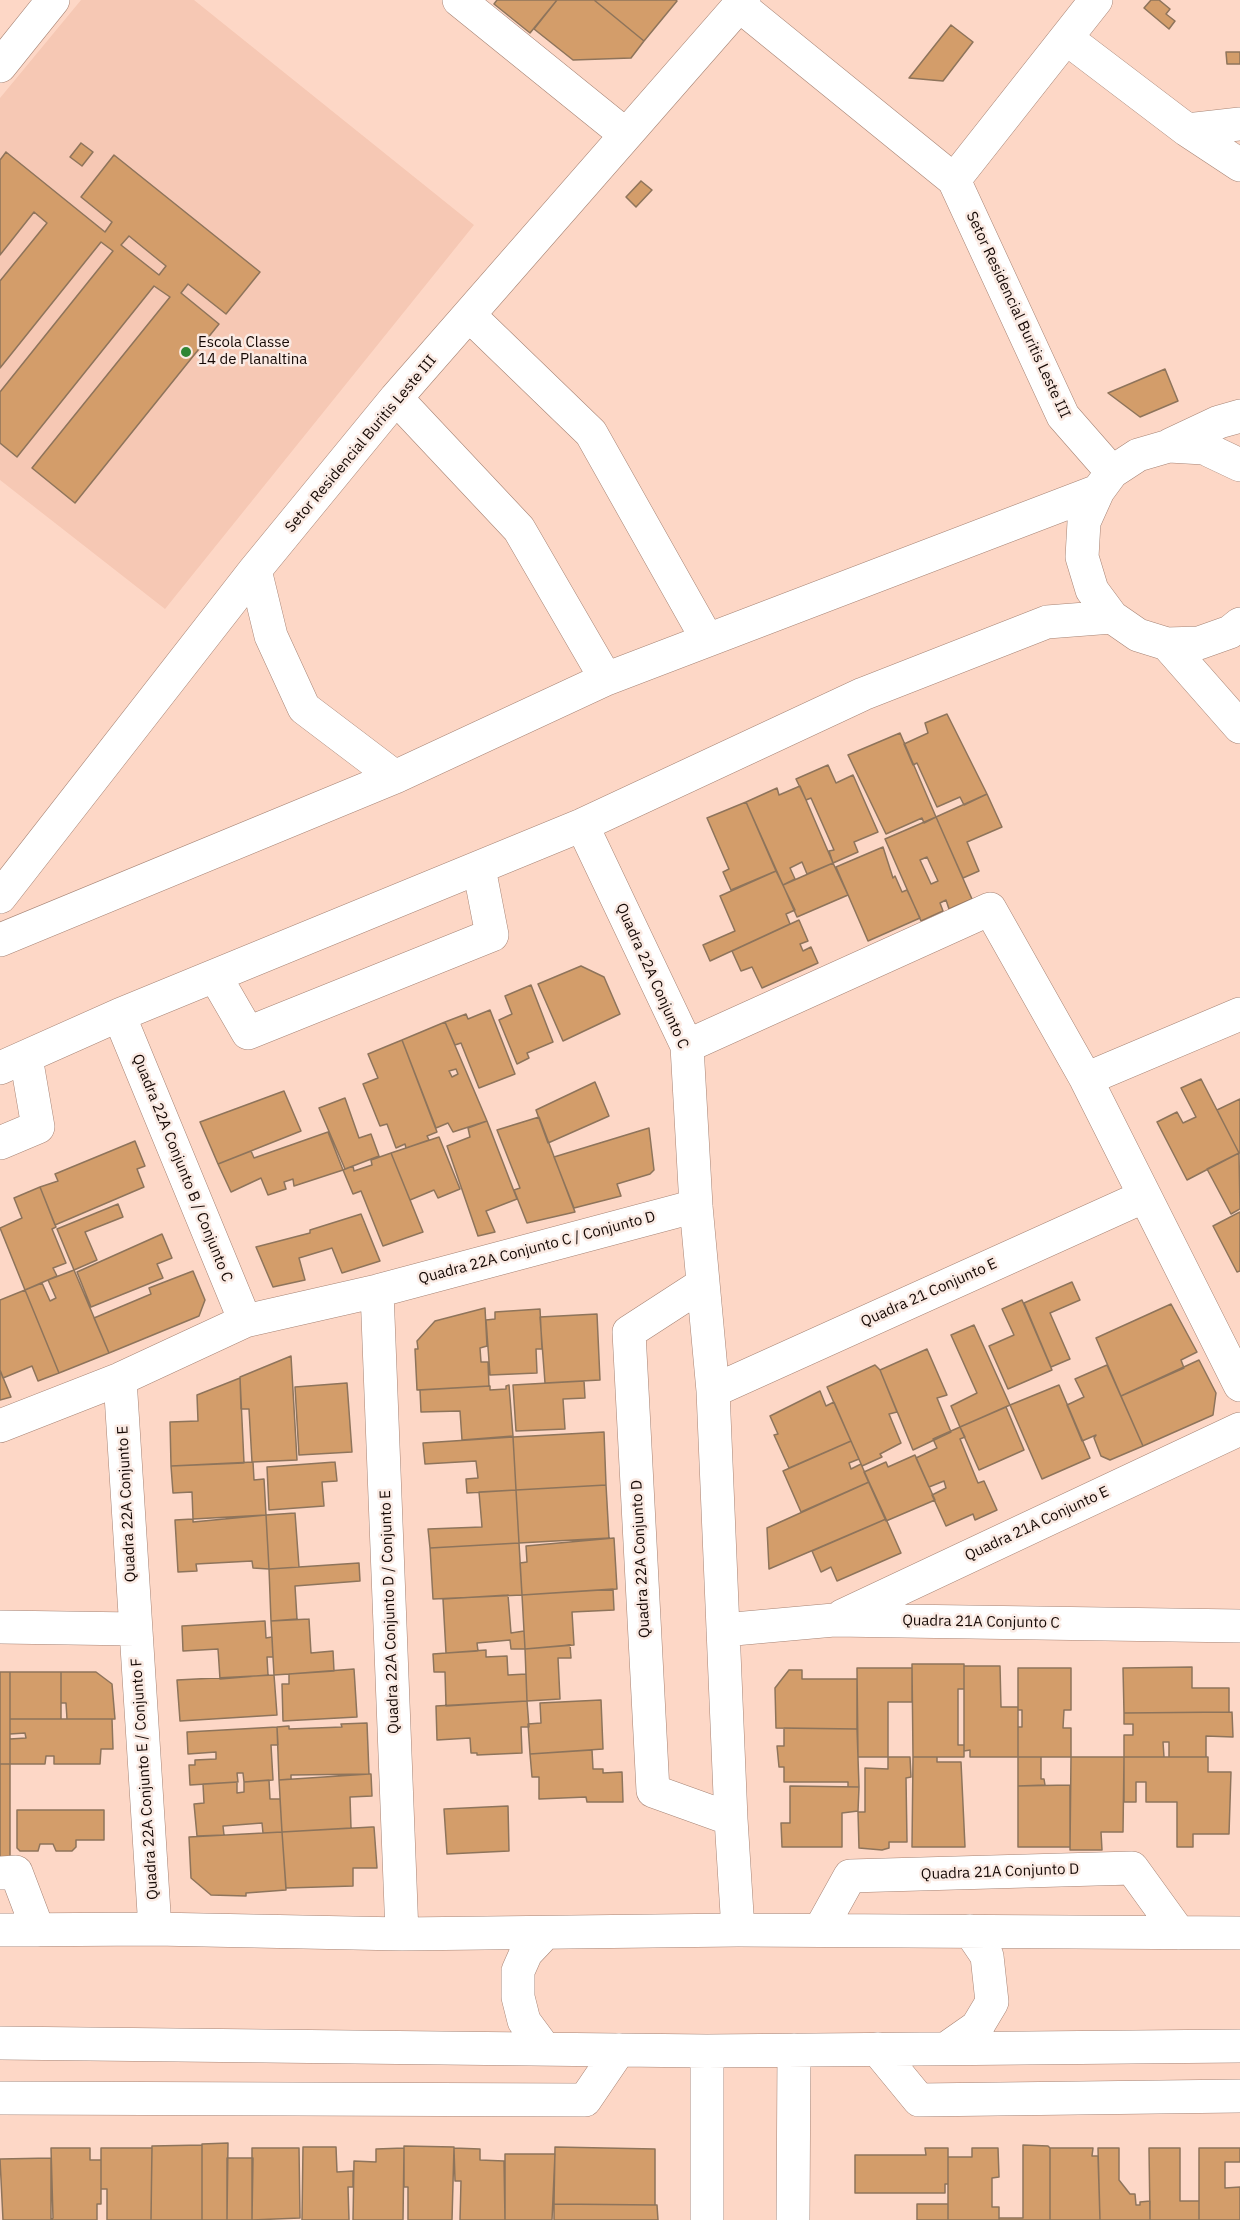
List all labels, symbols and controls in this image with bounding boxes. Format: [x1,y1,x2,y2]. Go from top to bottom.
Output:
street label: Setor Residencial Buritis Leste III [962,209,1074,421]
place label: Escola Classe 14 de Planaltina [198,334,307,369]
marker: Escola Classe 14 de Planaltina [179,345,193,359]
street label: Setor Residencial Buritis Leste III [282,352,440,536]
street label: Quadra 22A Conjunto C [612,900,692,1052]
street label: Quadra 22A Conjunto B / Conjunto C [128,1051,236,1285]
street label: Quadra 22A Conjunto C / Conjunto D [417,1208,657,1288]
street label: Quadra 21 Conjunto E [858,1255,1000,1331]
street label: Quadra 22A Conjunto E [114,1425,140,1583]
street label: Quadra 22A Conjunto D [628,1480,654,1638]
street label: Quadra 21A Conjunto E [962,1483,1112,1565]
street label: Quadra 22A Conjunto D / Conjunto E [377,1490,403,1734]
street label: Quadra 21A Conjunto C [902,1612,1060,1632]
street label: Quadra 22A Conjunto E / Conjunto F [128,1658,162,1900]
street label: Quadra 21A Conjunto D [921,1860,1079,1884]

